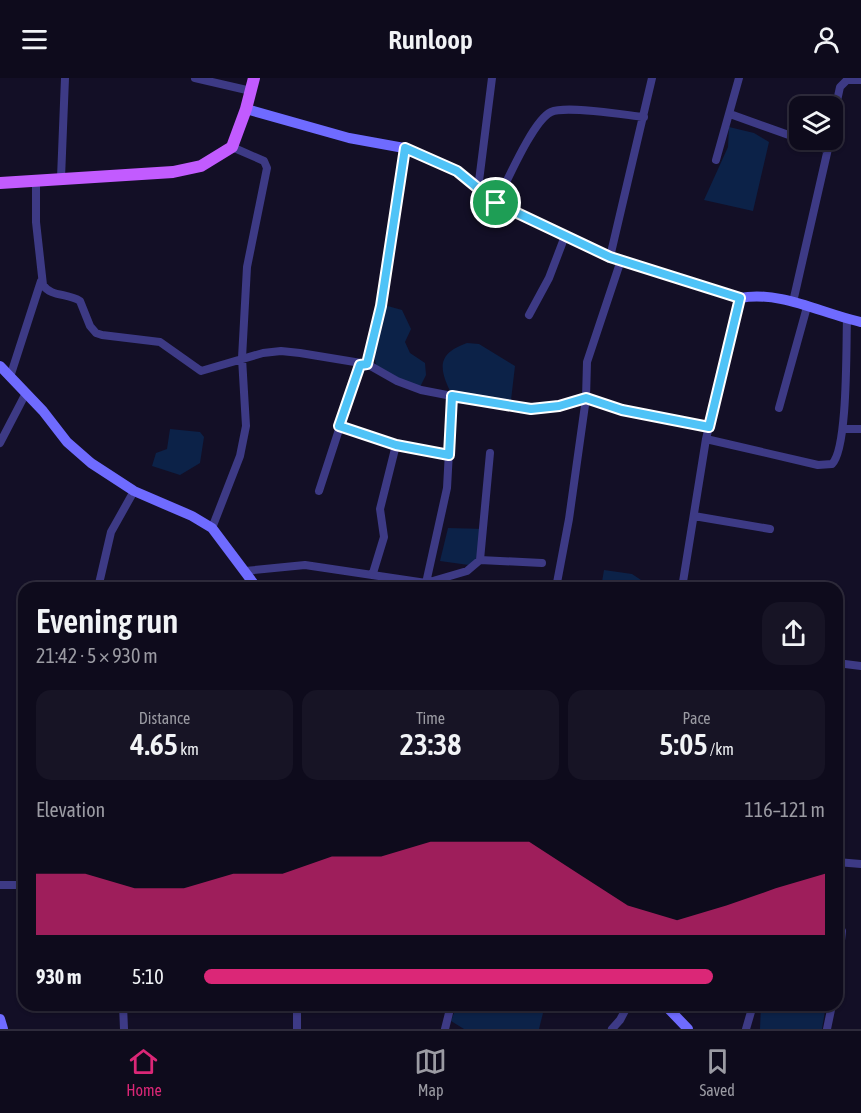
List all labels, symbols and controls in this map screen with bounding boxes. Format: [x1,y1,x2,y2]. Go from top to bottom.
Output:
icon: menu [18,23,51,56]
icon: person [810,23,843,56]
text: Runloop [388,24,473,55]
map controls [789,96,843,150]
button: layers [789,96,843,150]
pin [470,177,521,228]
icon: arrive [479,186,512,219]
text: Evening run [36,602,178,640]
button: share [762,602,825,665]
text: 21:42 · 5 × 930 m [36,644,158,667]
text: Distance [139,709,190,727]
text: Time [416,709,445,727]
text: Pace [682,709,711,727]
text: 4.65 [130,727,178,761]
text: 23:38 [400,727,461,761]
text: 5:05 [659,727,708,761]
text: km [178,740,199,758]
text: /km [708,740,734,758]
text: Elevation [36,798,105,821]
text: 116–121 m [744,798,825,821]
text: 930 m [36,965,81,988]
text: 5:10 [132,965,164,988]
tab: Home [126,1045,162,1099]
tab: Map [414,1045,447,1099]
tab: Saved [699,1045,735,1099]

